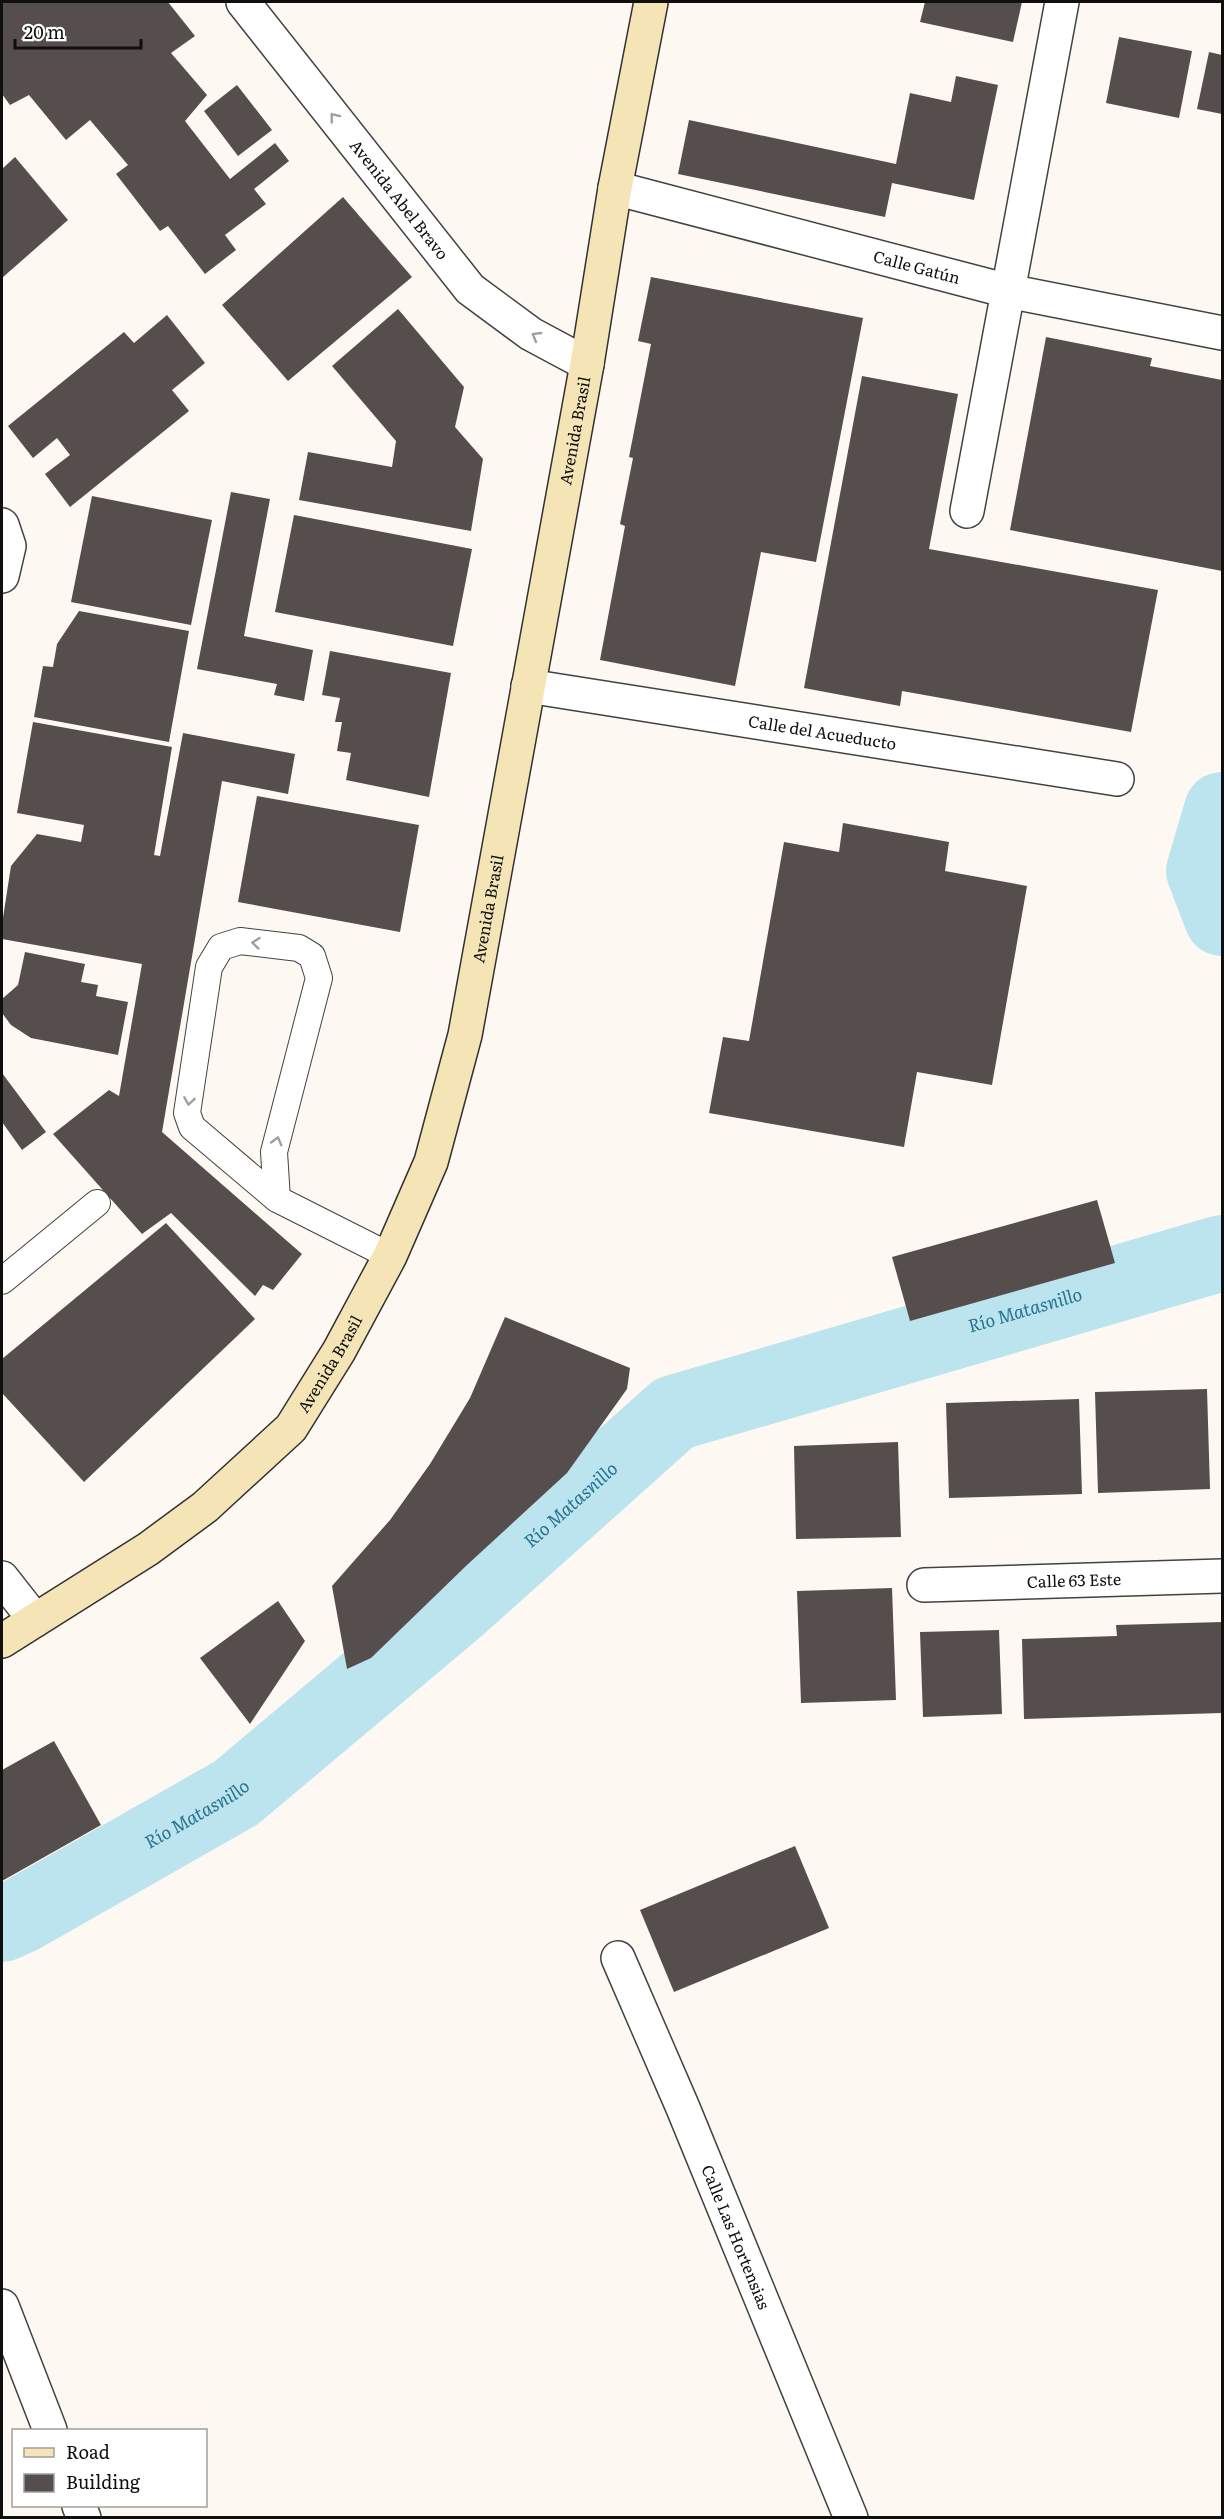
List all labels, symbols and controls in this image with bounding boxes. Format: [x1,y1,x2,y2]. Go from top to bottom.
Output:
scale bar [15,12,141,50]
text: 20 m [24,18,65,45]
one-way arrow [331,112,342,123]
street label: Avenida Abel Bravo [345,134,455,264]
street label: Calle Gatún [871,243,964,289]
one-way arrow [532,332,542,343]
street label: Avenida Brasil [552,374,596,487]
street label: Calle del Acueducto [747,708,898,755]
street label: Avenida Brasil [465,853,509,965]
one-way arrow [252,937,261,950]
one-way arrow [183,1096,195,1106]
one-way arrow [269,1136,282,1146]
water label: Río Matasnillo [964,1280,1085,1339]
street label: Avenida Brasil [291,1311,367,1417]
water label: Río Matasnillo [517,1455,623,1553]
street label: Calle 63 Este [1026,1566,1121,1593]
water label: Río Matasnillo [139,1772,255,1854]
street label: Calle Las Hortensias [696,2161,777,2313]
legend [12,2429,207,2507]
text: Road [66,2438,110,2465]
text: Building [66,2468,141,2495]

